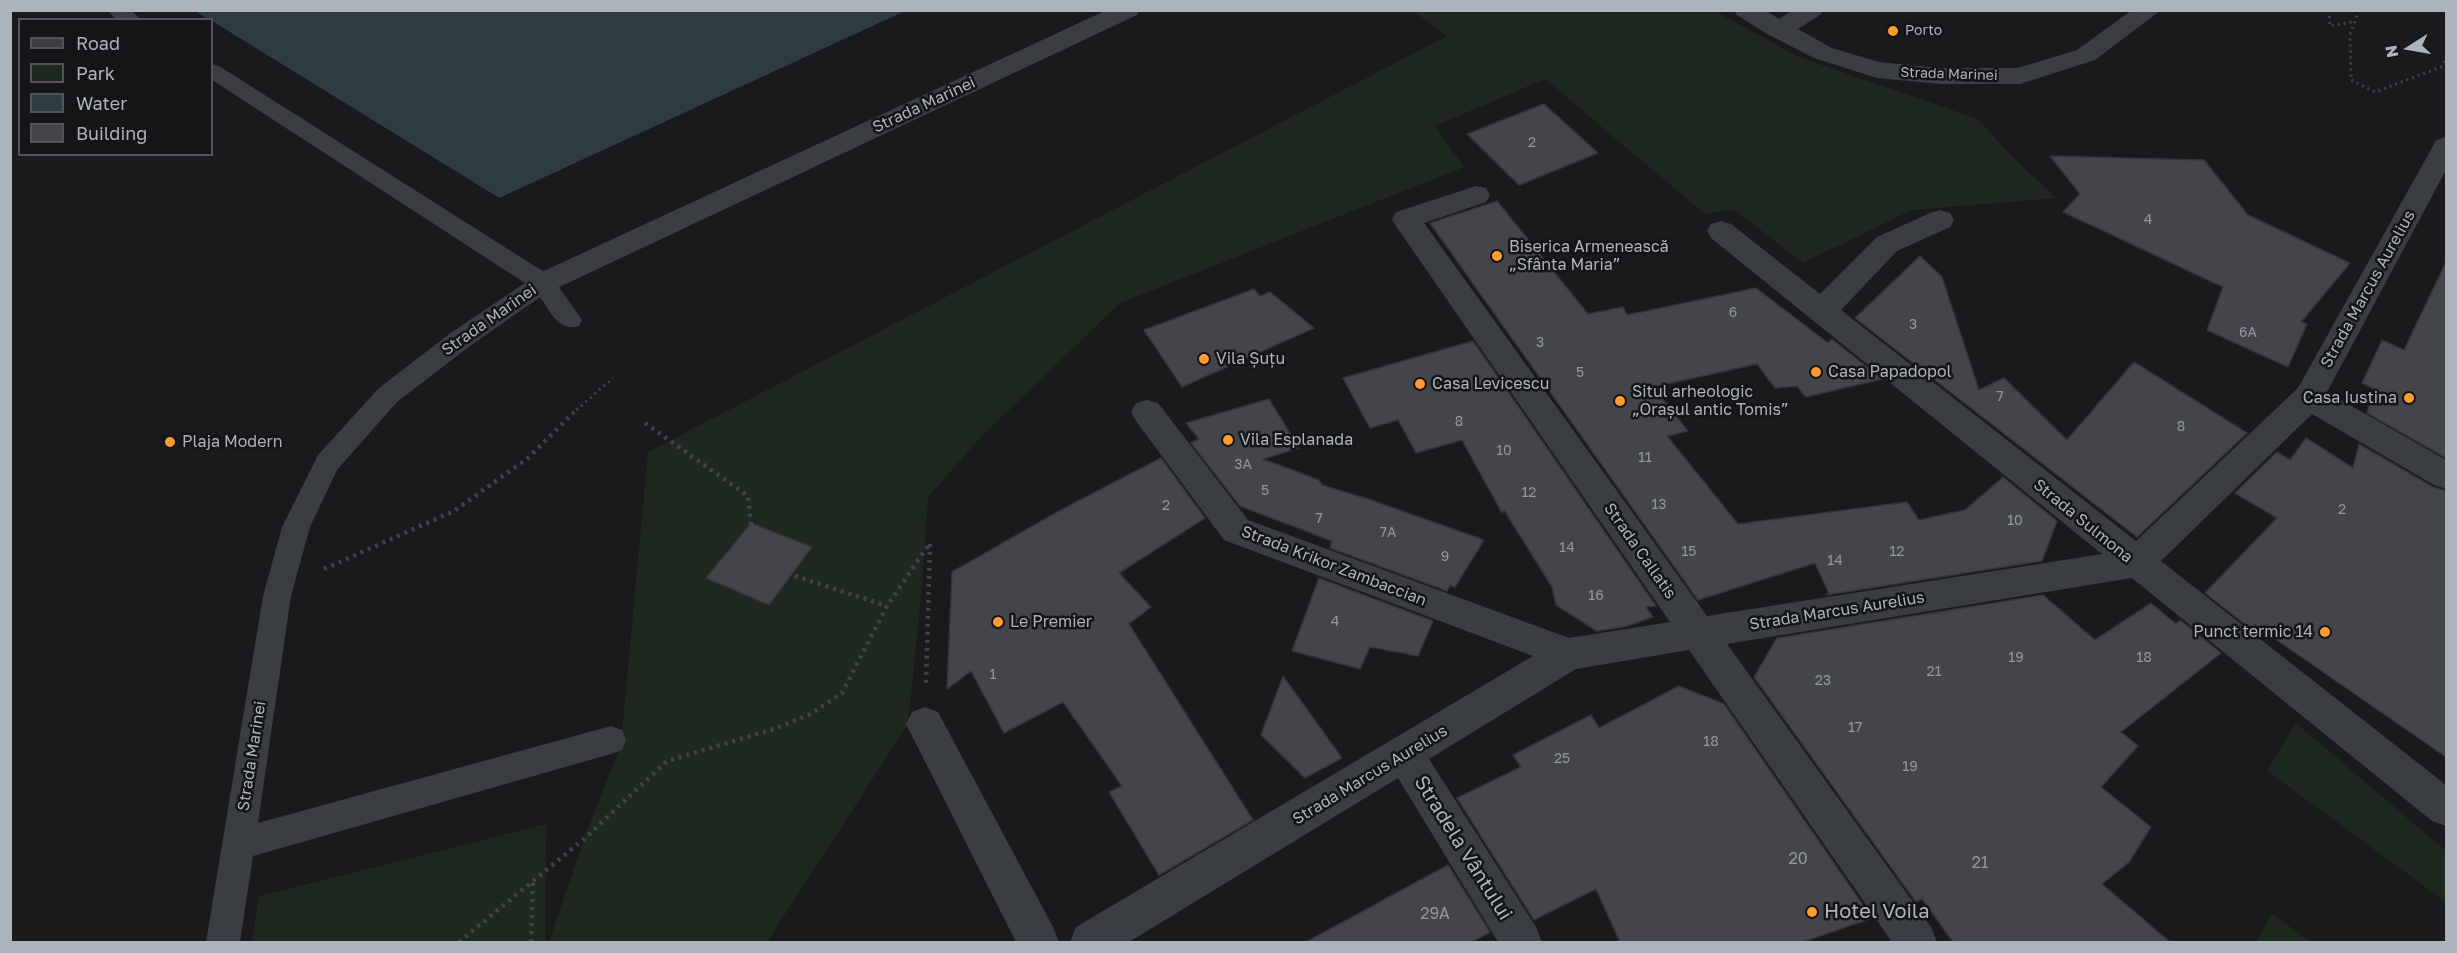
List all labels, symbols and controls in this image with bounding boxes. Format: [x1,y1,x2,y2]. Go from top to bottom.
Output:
legend [18,18,213,156]
north arrow [2379,18,2439,78]
place label: Porto [1905,23,1942,39]
marker: Porto [1886,24,1900,38]
text: Road [76,32,120,54]
text: N [2380,44,2402,59]
text: Park [76,62,115,84]
street label: Strada Marinei [1900,64,1998,84]
street label: Strada Marinei [870,73,978,137]
text: Water [76,92,127,114]
text: Building [76,122,147,144]
house number: 2 [1528,135,1536,151]
street label: Strada Marcus Aurelius [2317,207,2419,371]
house number: 4 [2144,212,2152,228]
place label: Biserica Armenească „Sfânta Maria” [1509,237,1669,275]
marker: Biserica Armenească „Sfânta Maria” [1490,249,1504,263]
street label: Strada Marinei [438,280,540,360]
house number: 6 [1729,305,1737,321]
house number: 3 [1909,317,1917,333]
house number: 6A [2239,325,2257,341]
house number: 3 [1536,335,1544,351]
place label: Vila Șuțu [1216,349,1285,369]
marker: Vila Șuțu [1197,352,1211,366]
place label: Casa Papadopol [1828,362,1952,382]
house number: 5 [1576,365,1584,381]
marker: Casa Papadopol [1809,365,1823,379]
place label: Casa Levicescu [1432,374,1549,394]
marker: Casa Levicescu [1413,377,1427,391]
place label: Situl arheologic „Orașul antic Tomis” [1632,382,1789,420]
place label: Casa Iustina [2303,388,2397,408]
house number: 7 [1996,389,2004,405]
marker: Casa Iustina [2402,391,2416,405]
marker: Situl arheologic „Orașul antic Tomis” [1613,394,1627,408]
house number: 8 [1455,414,1463,430]
house number: 8 [2177,419,2185,435]
place label: Vila Esplanada [1240,430,1353,450]
place label: Plaja Modern [182,432,283,452]
marker: Vila Esplanada [1221,433,1235,447]
marker: Plaja Modern [163,435,177,449]
house number: 10 [1496,443,1512,459]
house number: 11 [1638,450,1652,466]
house number: 3A [1234,457,1252,473]
street label: Strada Sulmona [2030,475,2136,567]
house number: 5 [1261,483,1269,499]
house number: 12 [1522,485,1536,501]
house number: 13 [1652,497,1666,513]
house number: 2 [1162,498,1170,514]
street label: Strada Callatis [1600,499,1680,603]
house number: 2 [2338,502,2346,518]
house number: 7 [1315,511,1323,527]
house number: 10 [2007,513,2023,529]
street label: Strada Krikor Zambaccian [1239,522,1429,610]
house number: 7A [1380,525,1396,541]
house number: 14 [1559,540,1575,556]
house number: 15 [1682,544,1696,560]
house number: 12 [1890,544,1904,560]
house number: 9 [1441,549,1449,565]
house number: 14 [1827,553,1843,569]
house number: 16 [1588,588,1604,604]
street label: Strada Marcus Aurelius [1748,588,1926,634]
place label: Le Premier [1010,612,1092,632]
house number: 4 [1331,614,1339,630]
marker: Le Premier [991,615,1005,629]
place label: Punct termic 14 [2193,622,2313,642]
marker: Punct termic 14 [2318,625,2332,639]
house number: 19 [2008,650,2024,666]
house number: 18 [2136,650,2152,666]
house number: 21 [1927,664,1941,680]
house number: 1 [990,667,996,683]
house number: 23 [1815,673,1831,689]
street label: Strada Marinei [234,700,270,812]
house number: 17 [1848,720,1862,736]
street label: Strada Marcus Aurelius [1289,721,1451,829]
house number: 18 [1703,734,1719,750]
house number: 25 [1554,751,1570,767]
house number: 19 [1902,759,1918,775]
street label: Stradela Vântului [1409,771,1517,925]
house number: 20 [1788,849,1808,869]
house number: 21 [1971,853,1989,873]
place label: Hotel Voila [1824,900,1929,924]
house number: 29A [1420,904,1450,924]
marker: Hotel Voila [1805,905,1819,919]

